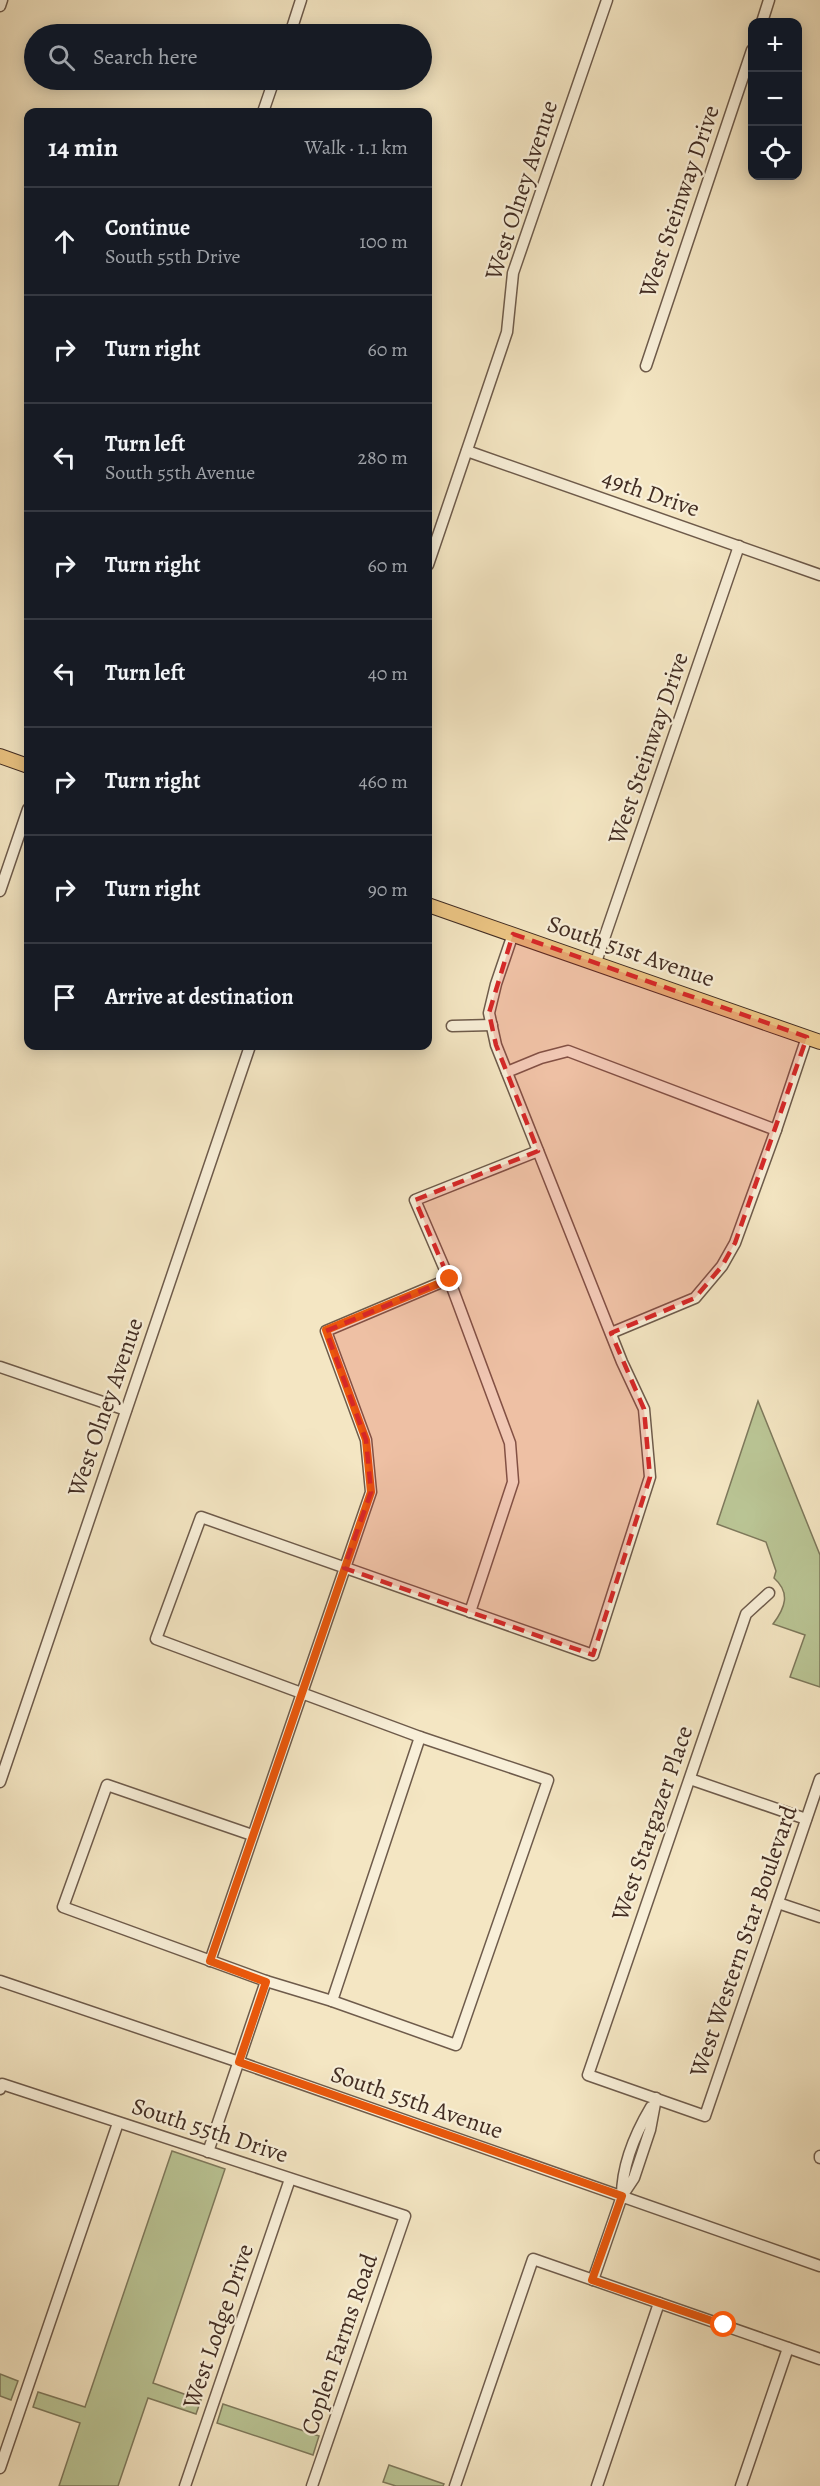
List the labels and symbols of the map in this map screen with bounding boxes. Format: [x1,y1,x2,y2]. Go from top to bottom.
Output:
street label: West Olney Avenue [477,96,565,285]
street label: West Steinway Drive [631,101,727,302]
street label: 49th Drive [598,461,704,525]
street label: West Steinway Drive [600,648,696,849]
street label: South 51st Avenue [543,907,719,995]
route end [436,1265,462,1291]
street label: West Olney Avenue [59,1313,151,1502]
street label: West Stargazer Place [603,1721,700,1926]
street label: West Western Star Boulevard [681,1801,805,2082]
street label: South 55th Avenue [327,2058,507,2146]
street label: South 55th Drive [128,2090,292,2170]
street label: West Lodge Drive [175,2239,261,2413]
street label: Coplen Farms Road [293,2249,385,2439]
route start [710,2311,736,2337]

